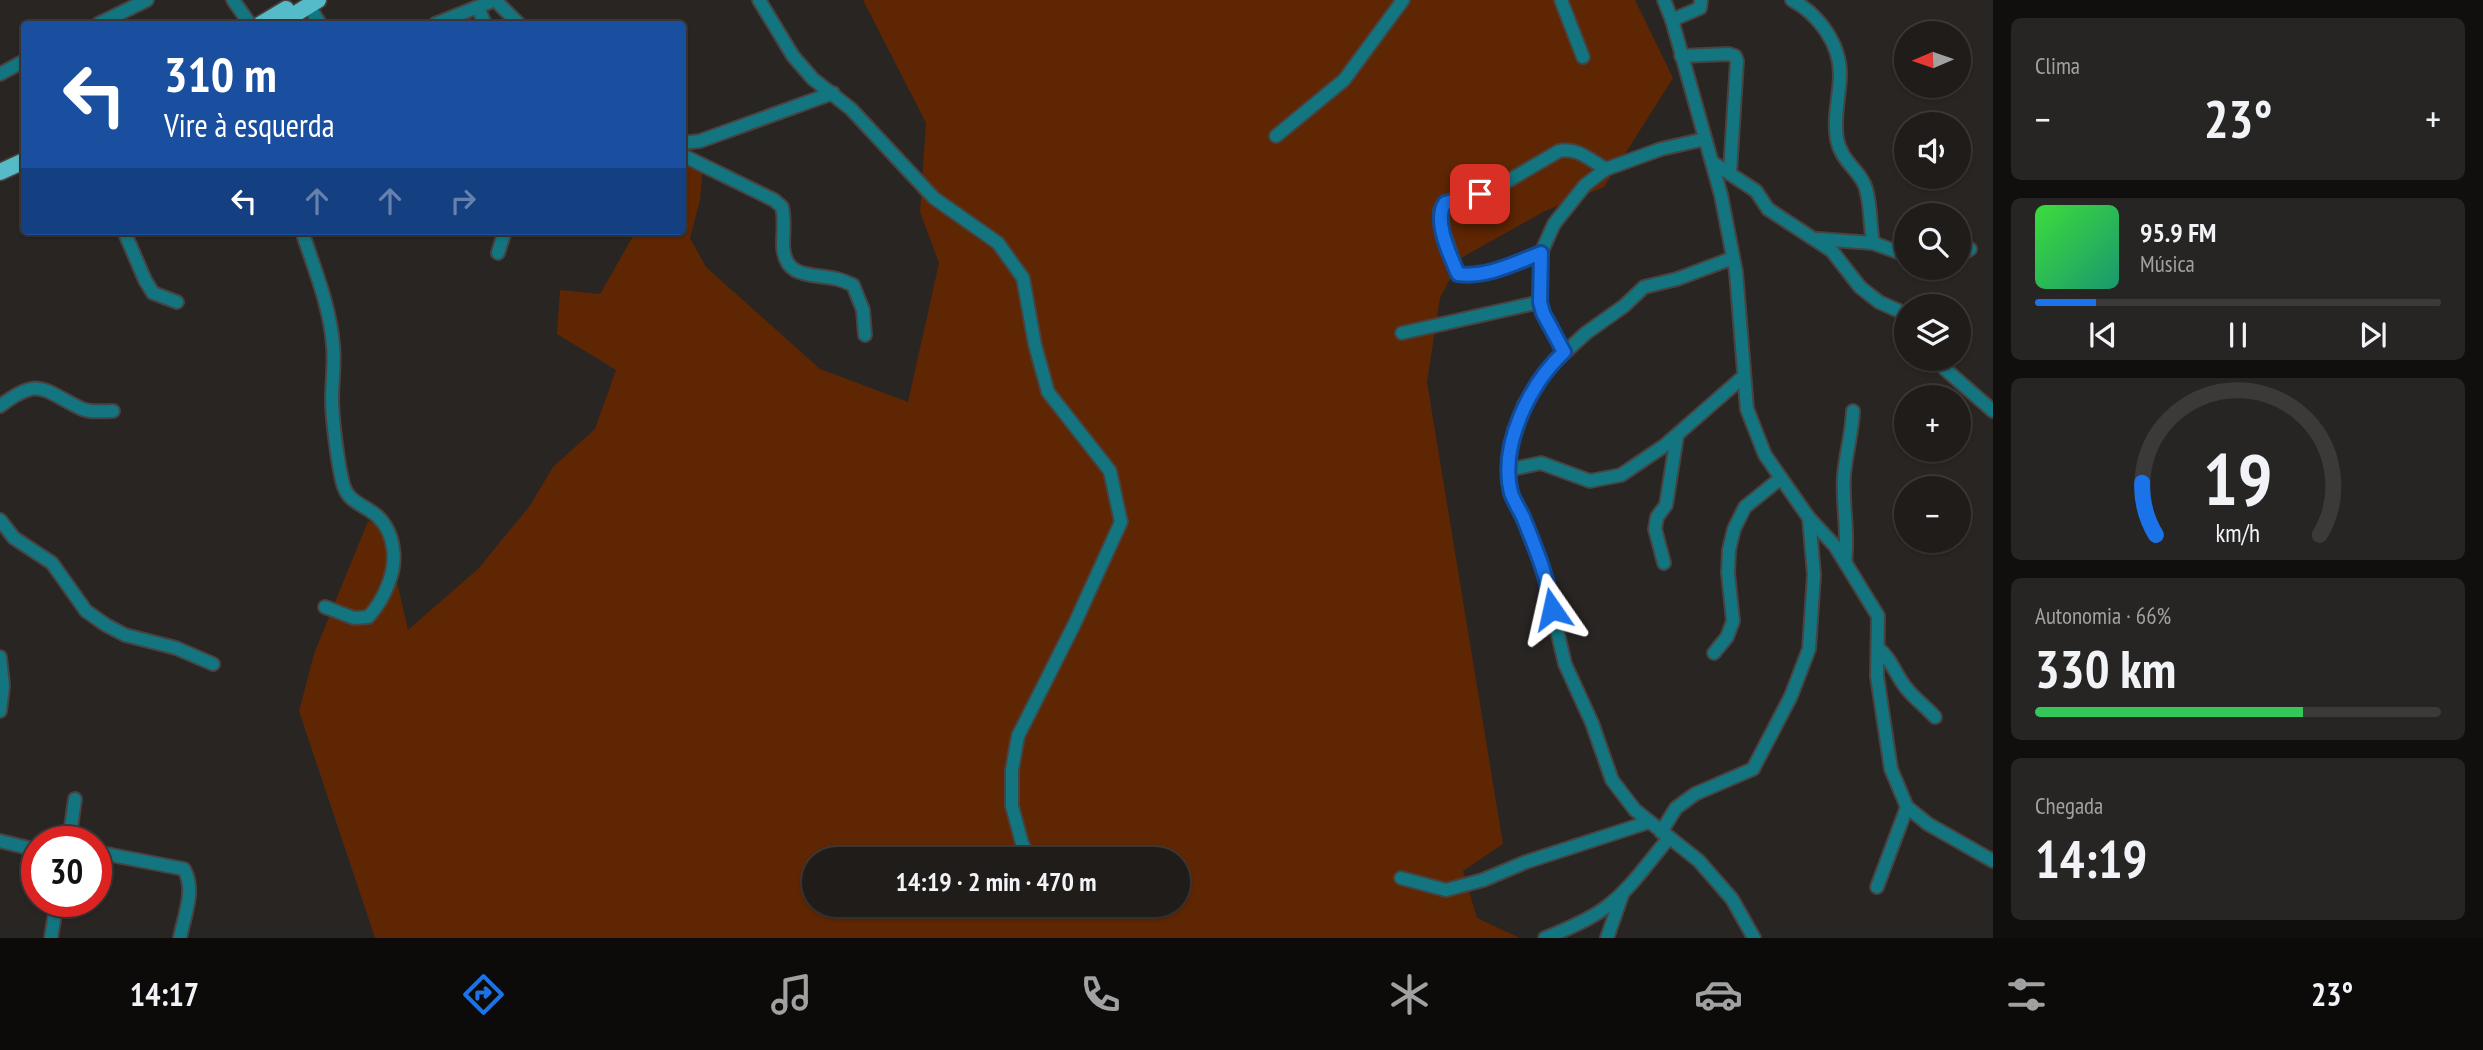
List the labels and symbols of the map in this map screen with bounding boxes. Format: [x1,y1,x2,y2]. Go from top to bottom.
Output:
north arrow [1894,21,1970,98]
pin [1450,164,1510,224]
position arrow [1515,572,1589,646]
speed limit sign: 30 [21,826,112,917]

